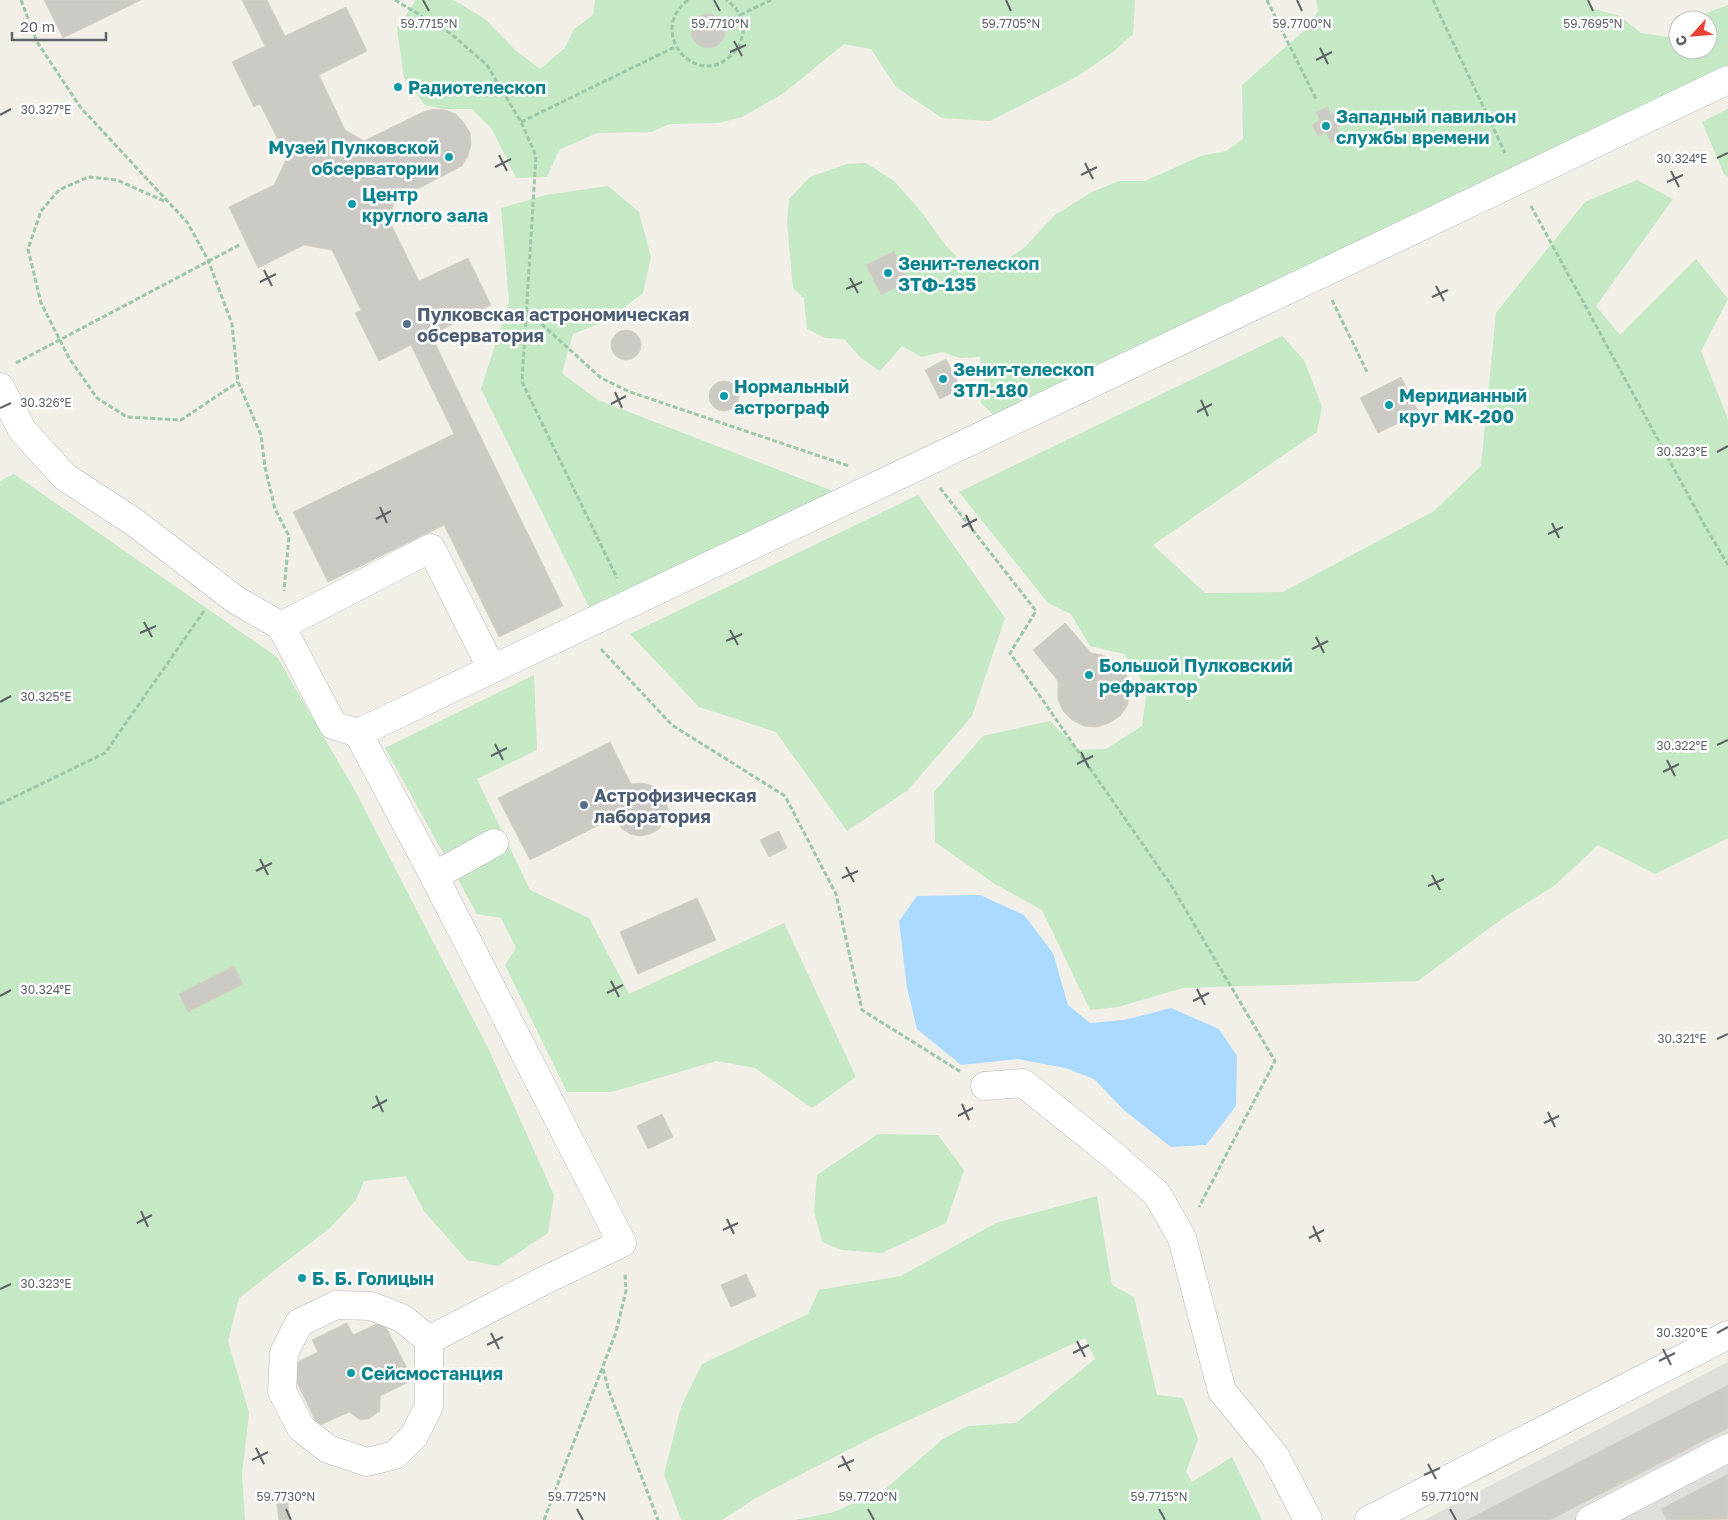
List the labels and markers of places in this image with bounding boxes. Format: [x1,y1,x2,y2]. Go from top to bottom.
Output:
place label: Радиотелескоп [408,76,546,98]
marker: Радиотелескоп [392,81,404,93]
place label: Западный павильон службы времени [1336,105,1516,148]
marker: Западный павильон службы времени [1320,120,1332,132]
place label: Музей Пулковской обсерватории [268,136,439,179]
marker: Музей Пулковской обсерватории [443,151,455,163]
place label: Центр круглого зала [362,183,488,226]
marker: Центр круглого зала [346,198,358,210]
place label: Зенит-телескоп ЗТФ-135 [898,252,1039,295]
marker: Зенит-телескоп ЗТФ-135 [882,267,894,279]
place label: Пулковская астрономическая обсерватория [417,303,689,346]
marker: Пулковская астрономическая обсерватория [401,318,413,330]
place label: Зенит-телескоп ЗТЛ-180 [953,358,1094,401]
marker: Зенит-телескоп ЗТЛ-180 [937,373,949,385]
place label: Нормальный астрограф [734,375,849,418]
place label: Меридианный круг МК-200 [1399,384,1527,427]
marker: Нормальный астрограф [718,390,730,402]
marker: Меридианный круг МК-200 [1383,399,1395,411]
place label: Большой Пулковский рефрактор [1099,654,1293,697]
marker: Большой Пулковский рефрактор [1083,669,1095,681]
place label: Астрофизическая лаборатория [594,784,757,827]
marker: Астрофизическая лаборатория [578,799,590,811]
place label: Б. Б. Голицын [312,1267,434,1289]
marker: Б. Б. Голицын [296,1272,308,1284]
place label: Сейсмостанция [361,1362,503,1384]
marker: Сейсмостанция [345,1367,357,1379]

